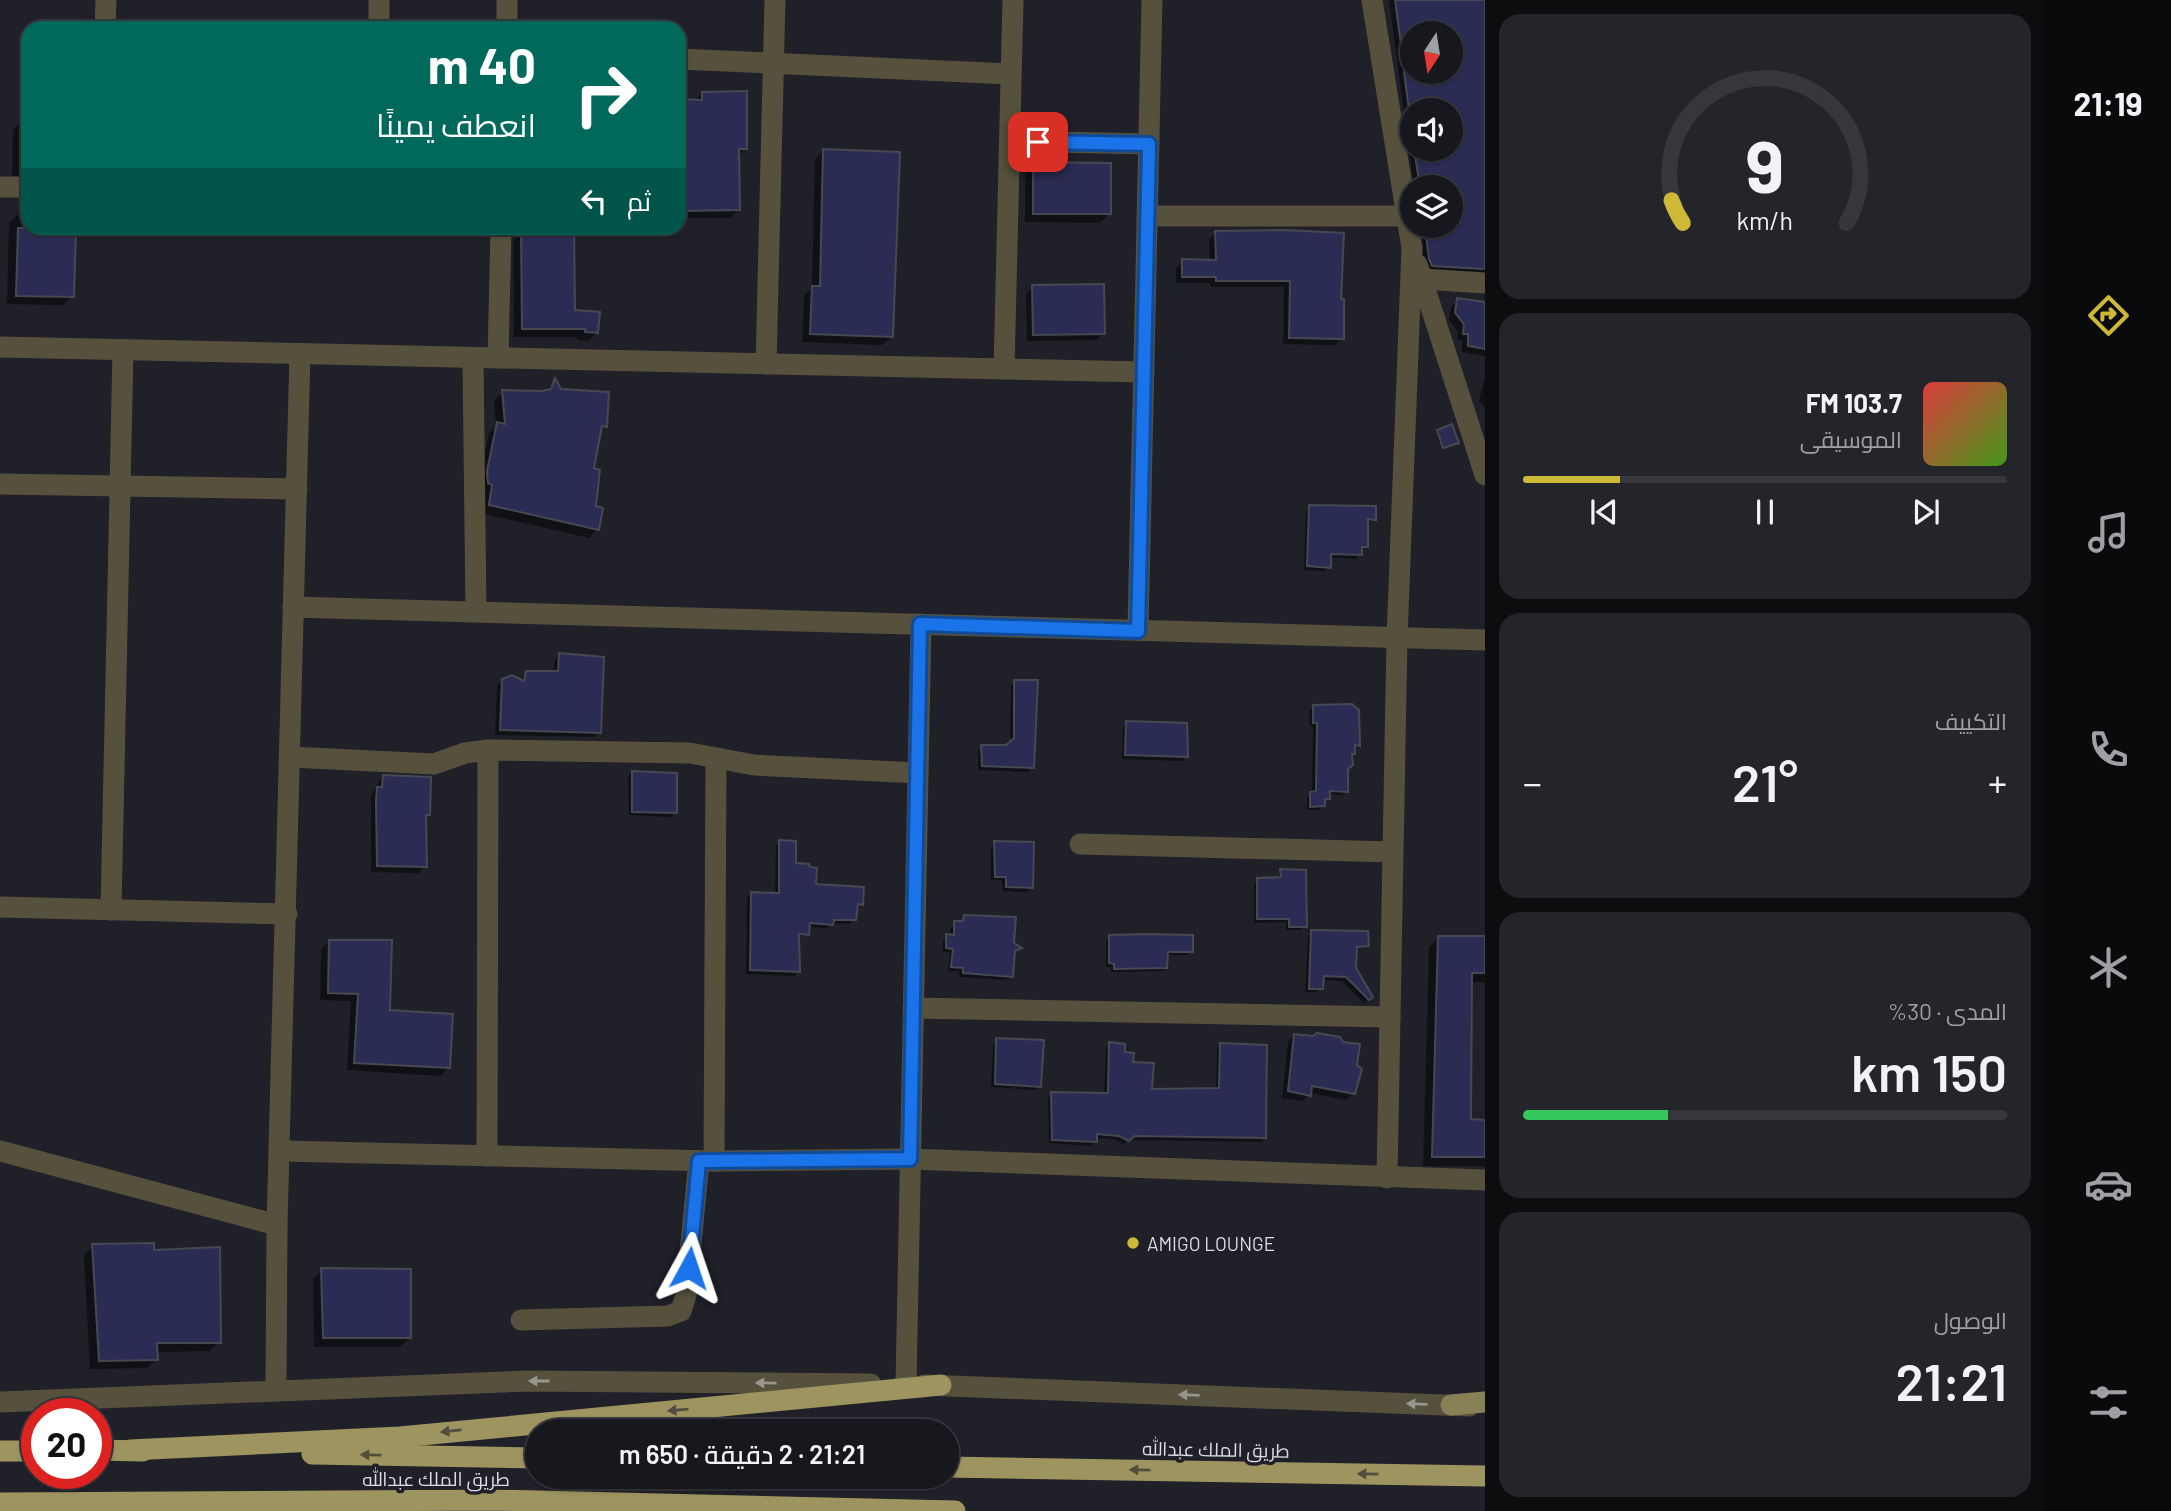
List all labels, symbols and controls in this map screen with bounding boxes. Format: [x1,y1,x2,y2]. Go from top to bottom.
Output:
north arrow [1400,21,1463,84]
map controls [1400,21,1463,238]
text: 40 m [428,35,536,94]
icon: right [560,49,651,140]
text: 21:19 [2073,84,2143,122]
button: sound [1400,98,1463,161]
text: انعطف يمينًا [376,105,536,143]
pin [1008,112,1068,172]
text: 9 [1746,120,1784,208]
icon: arrive [1019,123,1057,161]
button: layers [1400,175,1463,238]
icon: left [575,182,613,220]
text: ثم [627,185,651,216]
text: km/h [1737,205,1793,235]
icon: directions [2084,291,2133,340]
text: 103.7 FM [1806,387,1902,418]
text: الموسيقى [1800,425,1902,453]
icon: previous [1585,493,1623,531]
icon: pause [1746,493,1784,531]
icon: next [1907,493,1945,531]
icon: music [2084,508,2133,557]
text: التكييف [1935,707,2007,735]
icon: phone [2084,725,2133,774]
text: 21° [1732,750,1798,812]
text: − [1523,759,1542,805]
text: + [1988,759,2007,805]
icon: climate [2084,943,2133,992]
text: المدى · 30% [1888,997,2007,1025]
text: 150 km [1851,1040,2007,1102]
icon: car [2084,1160,2133,1209]
position arrow [652,1231,726,1305]
place label: AMIGO LOUNGE [1147,1232,1275,1255]
marker: AMIGO LOUNGE [1125,1235,1141,1251]
text: الوصول [1934,1306,2007,1334]
text: 21:21 [1895,1349,2007,1411]
one-way arrow [527,1375,549,1387]
one-way arrow [755,1377,777,1389]
icon: filters [2084,1378,2133,1427]
one-way arrow [1178,1389,1200,1400]
speed limit sign: 20 [21,1398,112,1489]
one-way arrow [1406,1398,1428,1409]
one-way arrow [666,1405,688,1416]
one-way arrow [440,1426,462,1437]
street label: طريق الملك عبدالله [1142,1436,1290,1464]
text: 21:21 · 2 دقيقة · 650 m [619,1438,865,1469]
one-way arrow [360,1449,382,1461]
one-way arrow [1129,1464,1151,1476]
street label: طريق الملك عبدالله [362,1467,510,1492]
one-way arrow [1357,1468,1379,1480]

